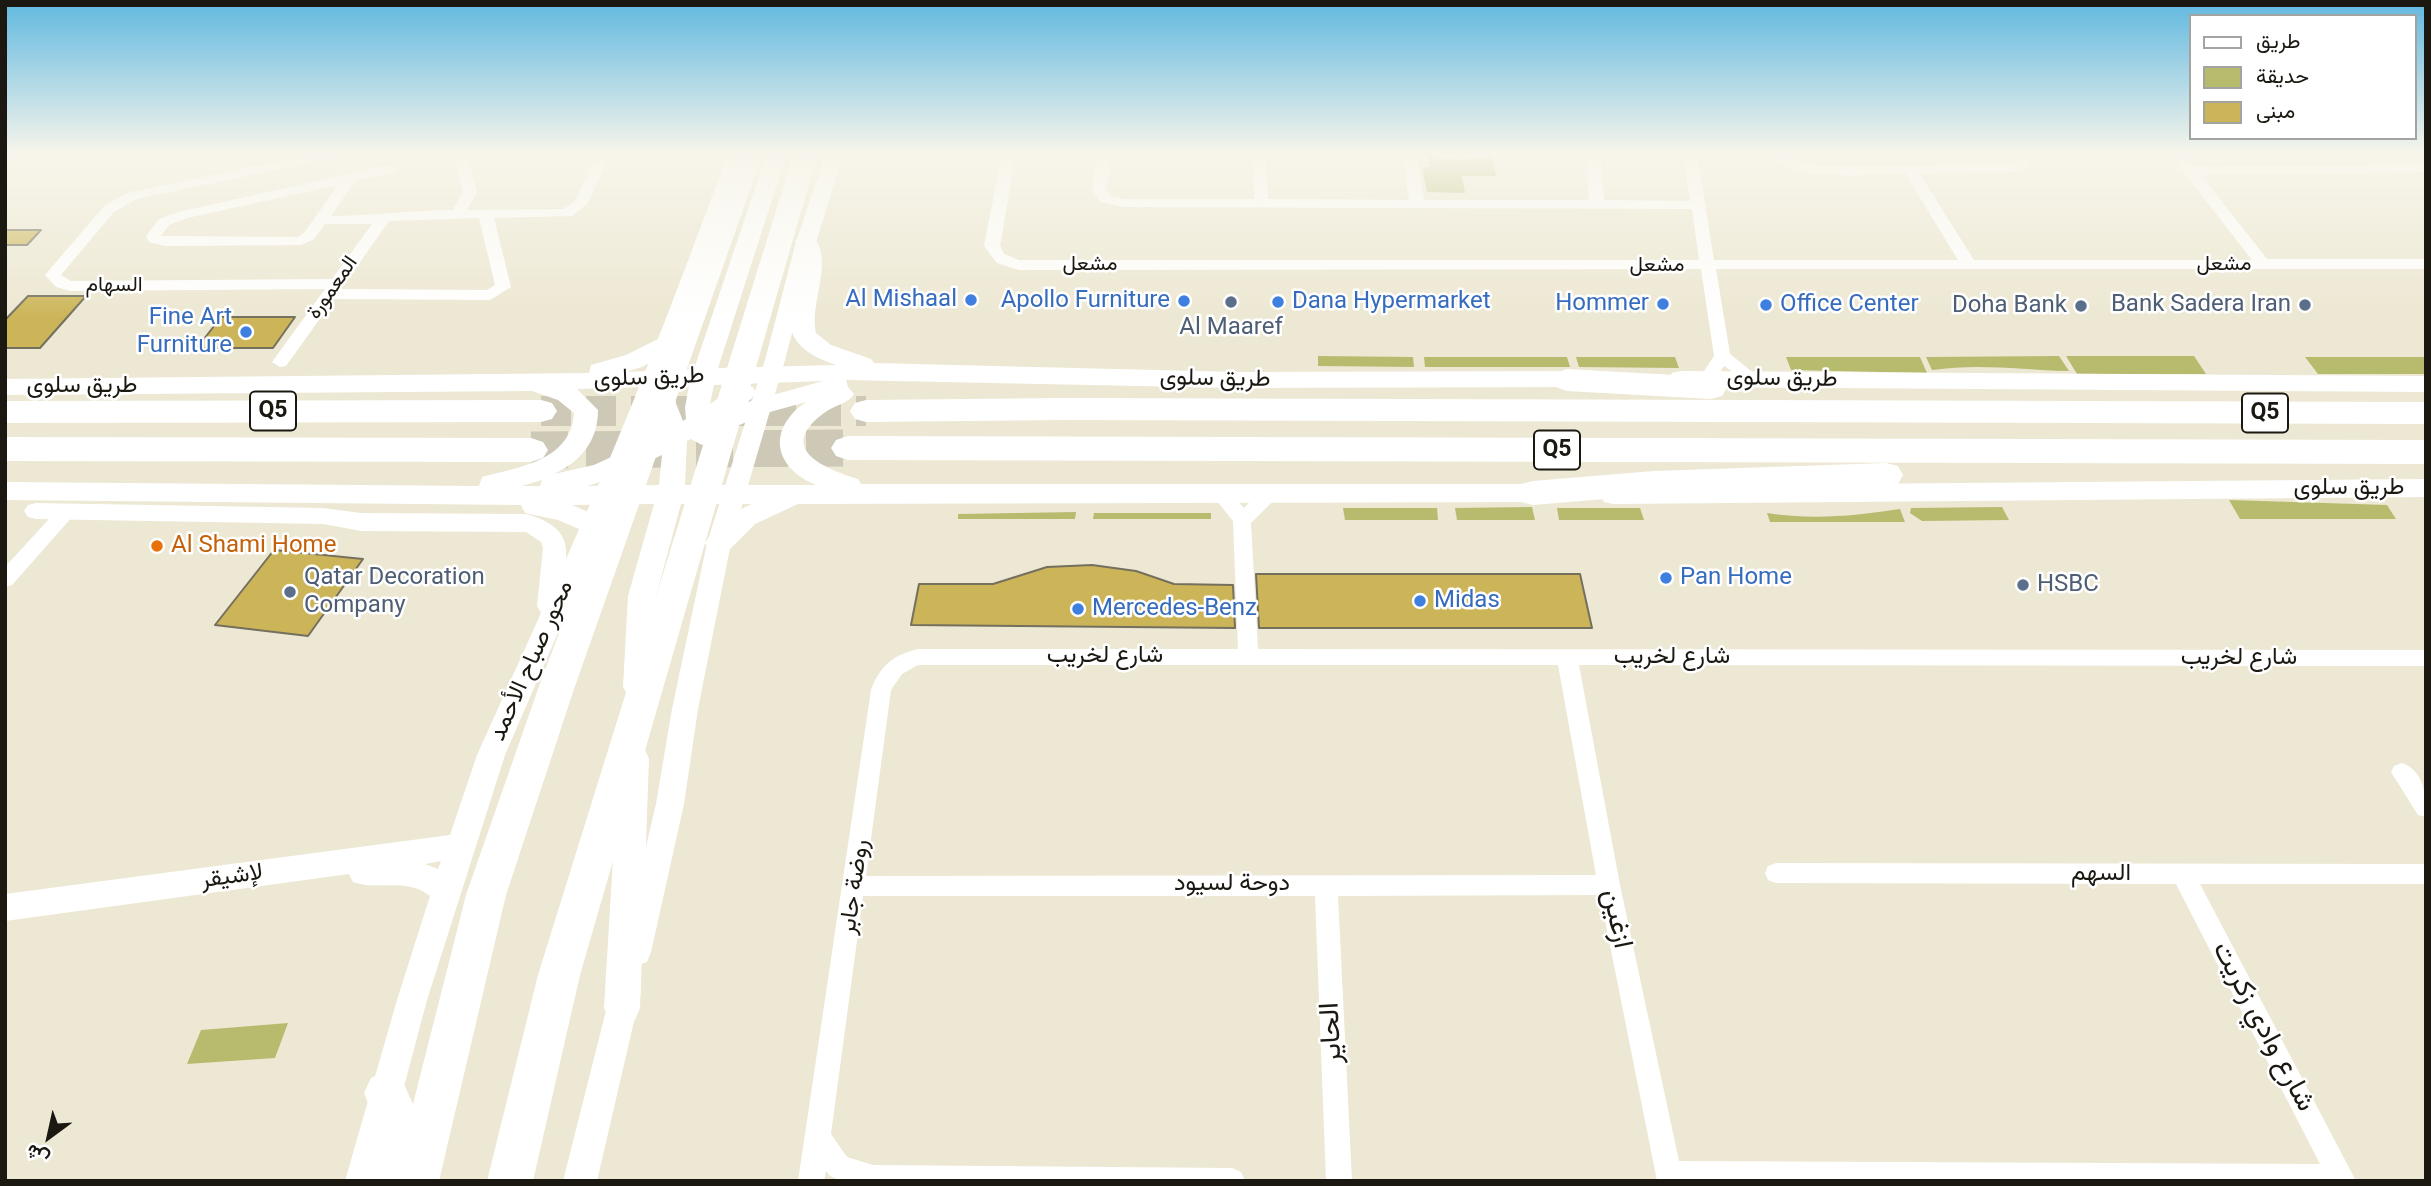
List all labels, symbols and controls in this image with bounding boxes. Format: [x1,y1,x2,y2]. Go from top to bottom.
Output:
legend [2190,14,2417,140]
text: طريق [2256,29,2301,53]
text: حديقة [2256,64,2309,88]
text: مبنى [2256,99,2295,123]
street label: المعمورة [302,251,364,325]
street label: مشعل [1062,252,1118,278]
street label: مشعل [2196,252,2252,278]
street label: مشعل [1629,253,1685,279]
street label: السهام [85,273,143,299]
place label: Al Mishaal [845,286,957,314]
place label: Apollo Furniture [1001,287,1170,315]
place label: Dana Hypermarket [1292,288,1491,316]
place label: Hommer [1555,290,1649,318]
place label: Office Center [1780,291,1919,319]
place label: Bank Sadera Iran [2111,291,2291,319]
marker: Al Mishaal [963,292,979,308]
place label: Doha Bank [1952,292,2067,320]
marker: Apollo Furniture [1176,293,1192,309]
marker: Al Maaref [1223,294,1239,310]
marker: Dana Hypermarket [1270,294,1286,310]
marker: Hommer [1655,296,1671,312]
marker: Office Center [1758,297,1774,313]
marker: Bank Sadera Iran [2297,297,2313,313]
marker: Doha Bank [2073,298,2089,314]
place label: Fine Art Furniture [137,304,232,360]
place label: Al Maaref [1179,314,1283,342]
marker: Fine Art Furniture [238,324,254,340]
street label: طريق سلوى [593,362,705,394]
street label: طريق سلوى [1159,364,1271,394]
street label: طريق سلوى [1726,364,1838,394]
street label: طريق سلوى [26,372,138,400]
road number: Q5 [250,392,296,430]
road number: Q5 [2242,394,2288,432]
road number: Q5 [1534,431,1580,470]
street label: طريق سلوى [2294,474,2404,502]
place label: Al Shami Home [171,532,336,560]
marker: Al Shami Home [149,538,165,554]
place label: Qatar Decoration Company [304,564,485,620]
place label: Pan Home [1680,564,1792,592]
marker: Pan Home [1658,570,1674,586]
place label: HSBC [2037,571,2099,599]
street label: محور صباح الأحمد [484,576,580,746]
marker: HSBC [2015,577,2031,593]
marker: Qatar Decoration Company [282,584,298,600]
place label: Midas [1434,587,1500,615]
marker: Midas [1412,593,1428,609]
place label: Mercedes-Benz [1092,595,1257,623]
marker: Mercedes-Benz [1070,601,1086,617]
street label: شارع لخريب [1047,642,1163,670]
street label: شارع لخريب [1614,643,1730,671]
street label: شارع لخريب [2181,644,2297,672]
street label: روضة جابر [834,838,876,936]
street label: لإشيقر [199,858,265,896]
street label: السهم [2071,860,2131,888]
street label: دوحة لسيود [1174,870,1290,898]
street label: ازغين [1593,886,1639,952]
street label: شارع وادي زكريت [2204,936,2322,1118]
street label: الحاير [1314,1001,1350,1065]
north arrow [14,1102,84,1172]
text: ش [21,1139,53,1171]

